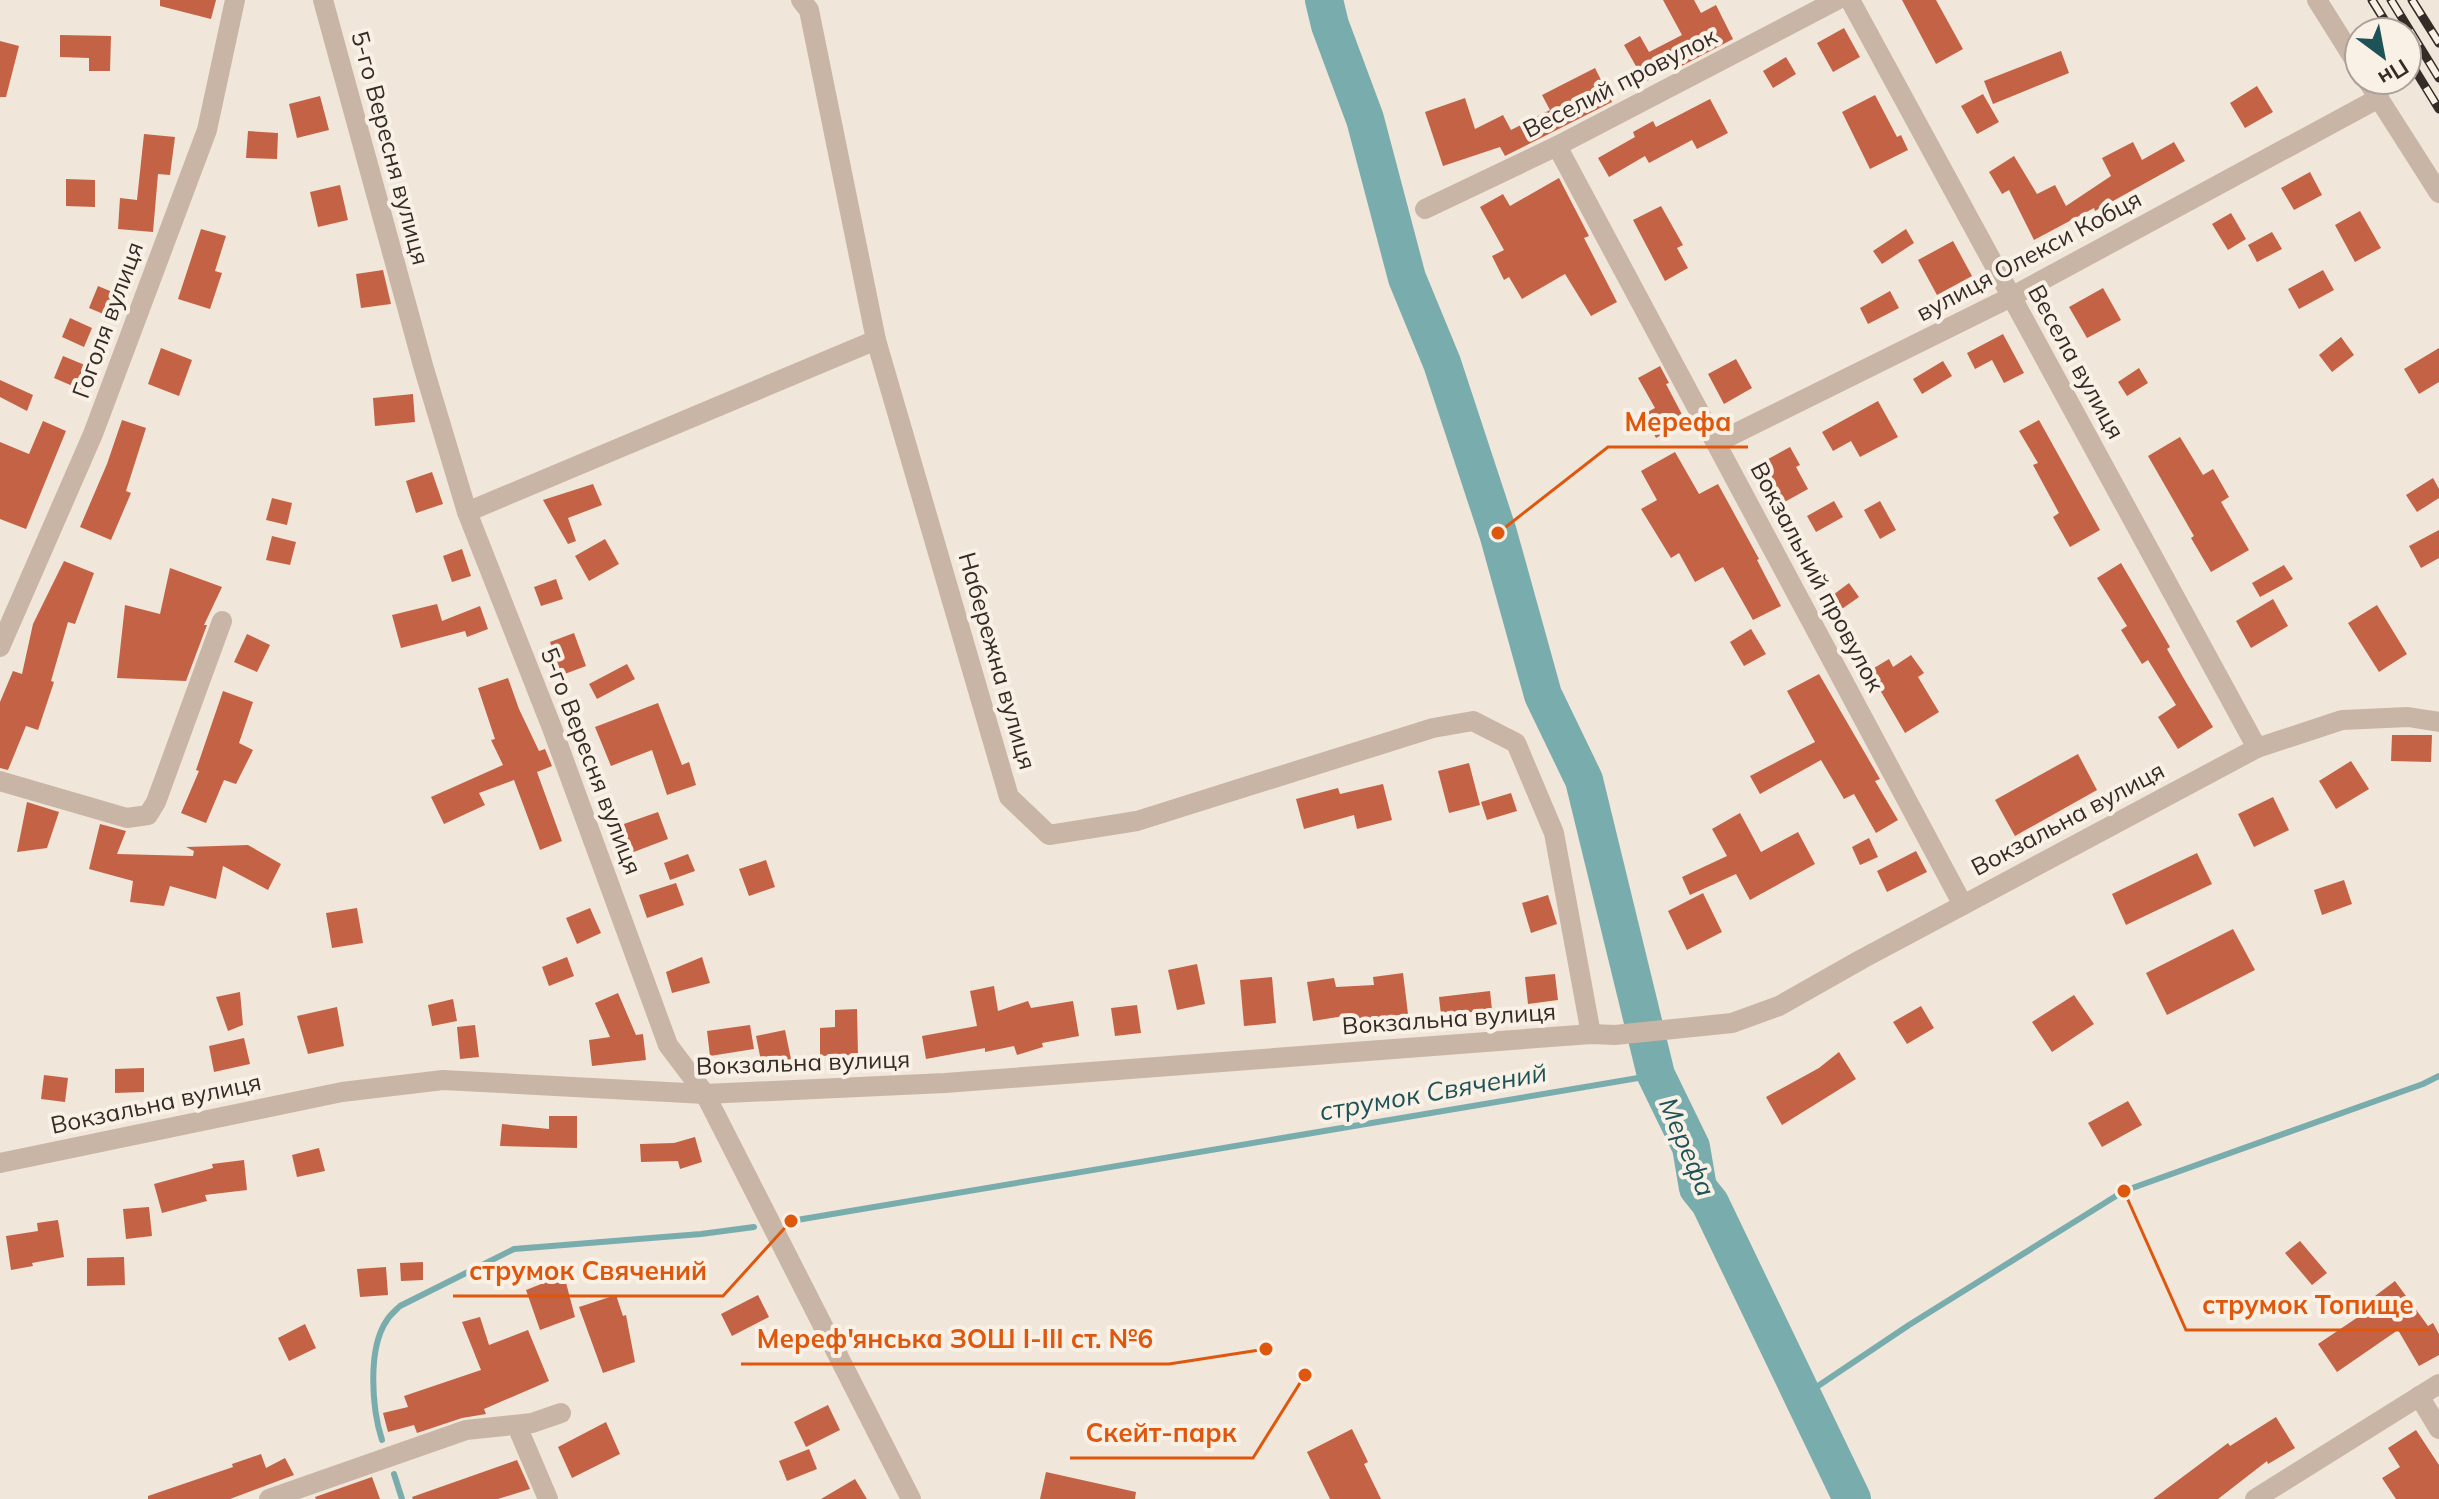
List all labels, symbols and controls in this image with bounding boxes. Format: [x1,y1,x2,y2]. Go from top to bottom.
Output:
north arrow [2343,16,2423,96]
street label: Веселий провулок [1518,20,1722,144]
street label: 5-го Вересня вулиця [345,28,437,268]
text: Пн [2373,53,2414,93]
street label: вулиця Олекси Кобця [1911,183,2146,327]
street label: Гоголя вулиця [65,237,149,402]
street label: Весела вулиця [2022,279,2132,444]
callout: Мерефа [1608,397,1748,447]
text: Мерефа [1624,405,1732,438]
street label: Вокзальний провулок [1745,457,1891,697]
street label: Набережна вулиця [953,549,1043,773]
street label: 5-го Вересня вулиця [535,643,649,878]
street label: Вокзальна вулиця [1966,755,2169,882]
street label: Вокзальна вулиця [1341,996,1557,1040]
street label: Вокзальна вулиця [695,1043,911,1081]
water label: струмок Свячений [1317,1055,1549,1128]
street label: Вокзальна вулиця [48,1066,264,1140]
water label: Мерефа [1652,1092,1723,1201]
callout: струмок Свячений [453,1246,723,1296]
text: струмок Свячений [469,1254,707,1287]
callout: струмок Топище [2186,1280,2430,1330]
text: струмок Топище [2202,1288,2414,1321]
callout: Мереф'янська ЗОШ І-ІІІ ст. №6 [741,1314,1169,1364]
text: Мереф'янська ЗОШ І-ІІІ ст. №6 [757,1322,1153,1355]
callout: Скейт-парк [1070,1408,1253,1458]
text: Скейт-парк [1086,1416,1237,1449]

